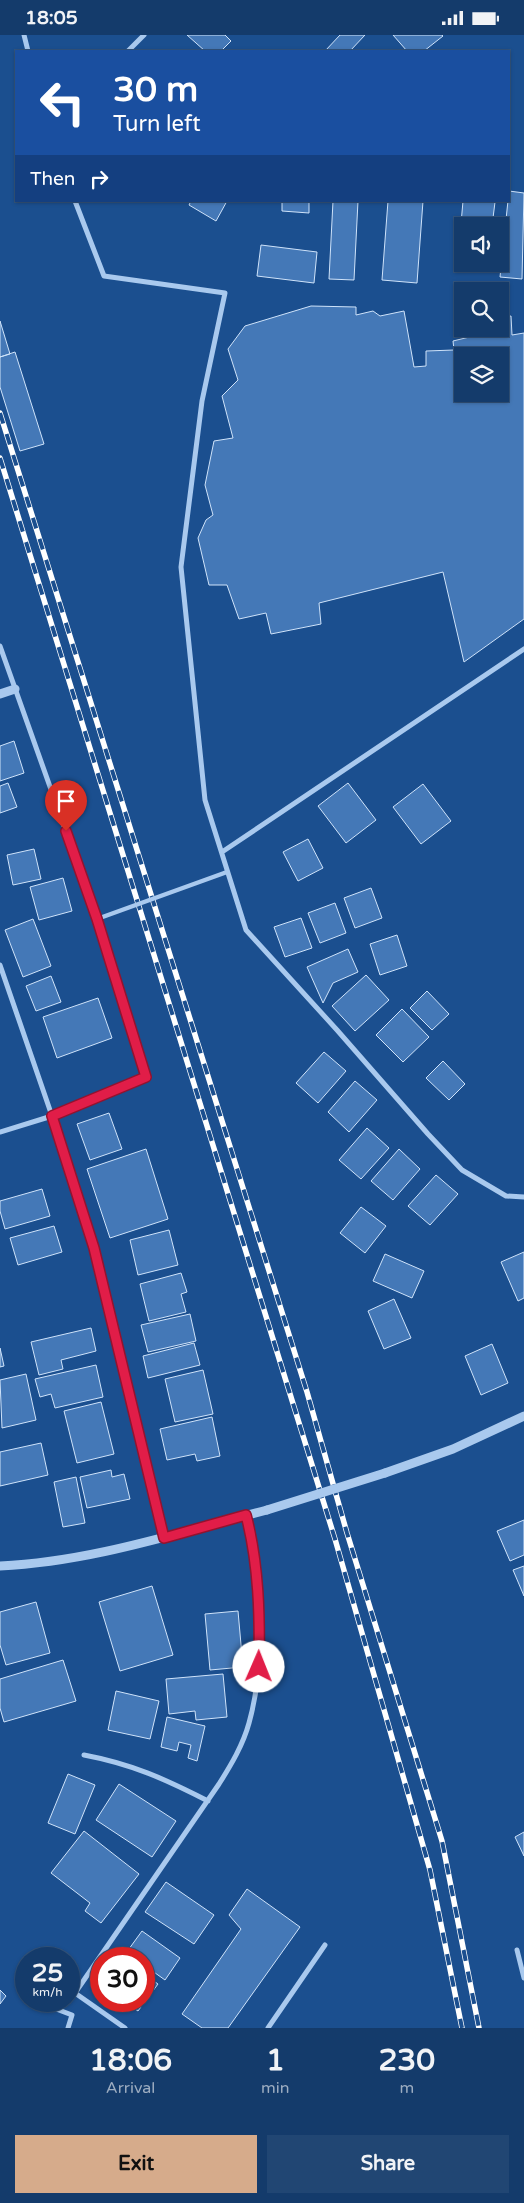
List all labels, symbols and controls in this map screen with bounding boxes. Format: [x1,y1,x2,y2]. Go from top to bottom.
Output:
text: 18:05 [25,7,78,29]
text: 30 m [113,69,198,111]
icon: left [30,70,95,135]
text: Turn left [113,111,201,137]
icon: right [85,165,113,193]
text: Then [30,168,75,190]
map controls [454,217,509,402]
button: sound [454,217,509,272]
button: search [454,282,509,337]
button: layers [454,347,509,402]
pin [45,780,87,831]
icon: arrive [52,787,80,815]
position arrow [232,1640,284,1692]
speed limit sign: 30 [90,1947,155,2012]
text: 25 [32,1958,63,1988]
text: km/h [32,1985,63,1999]
text: 18:06 [89,2042,172,2079]
text: 1 [266,2042,285,2079]
text: 230 [379,2042,435,2079]
text: Arrival [106,2078,155,2098]
text: min [261,2078,290,2098]
text: m [399,2078,414,2098]
button: Exit [15,2135,257,2193]
button: Share [267,2135,509,2193]

